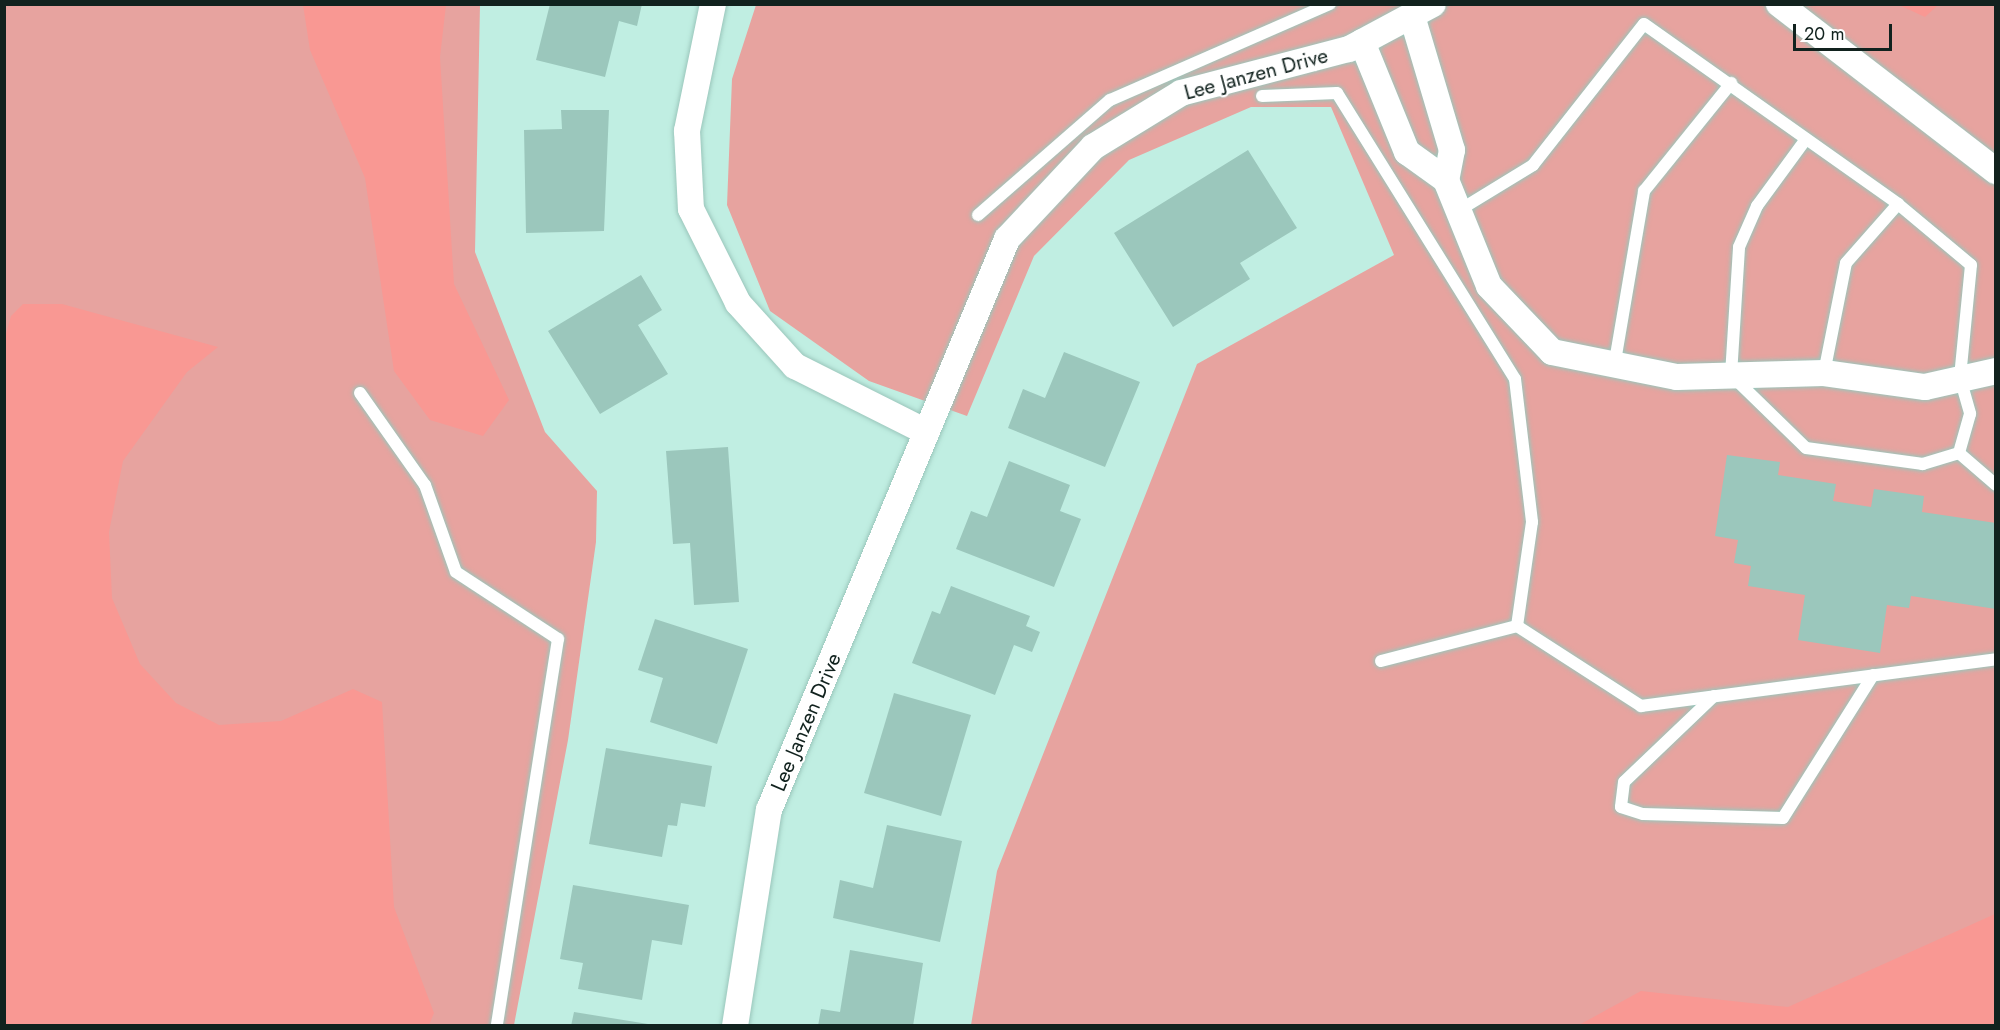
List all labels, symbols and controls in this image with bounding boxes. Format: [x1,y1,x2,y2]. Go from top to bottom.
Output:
scale bar [1796,12,1895,50]
text: 20 m [1804,21,1844,47]
street label: Lee Janzen Drive [1181,43,1331,105]
street label: Lee Janzen Drive [766,649,846,795]

